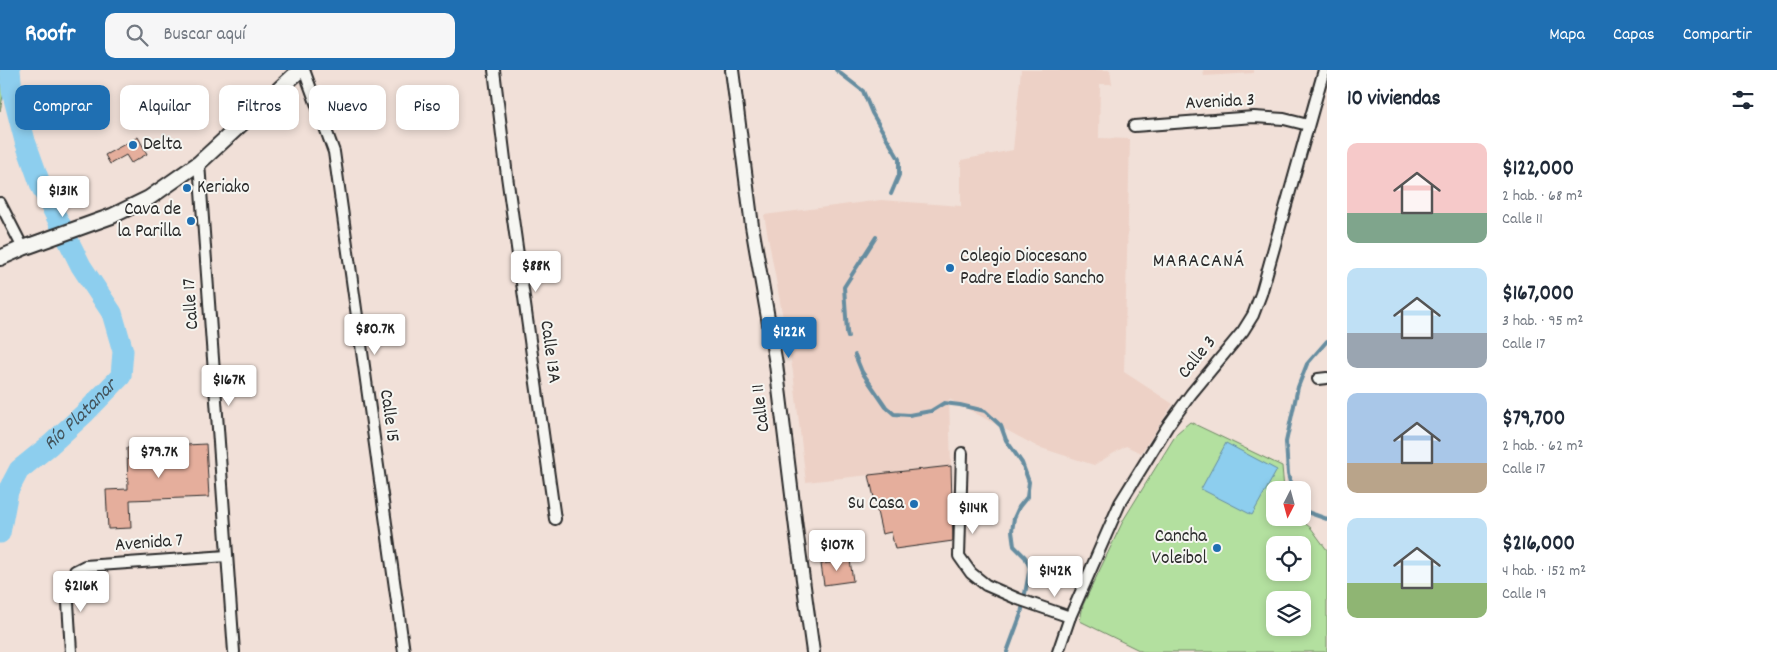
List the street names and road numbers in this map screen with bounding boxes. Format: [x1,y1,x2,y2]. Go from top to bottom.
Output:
street label: Avenida 3 [1185,88,1255,118]
street label: Calle 17 [177,277,207,331]
street label: Calle 13A [531,319,567,385]
street label: Calle 3 [1172,331,1224,385]
street label: Calle 11 [746,382,778,434]
street label: Calle 15 [371,388,405,444]
street label: Avenida 7 [114,528,184,560]

